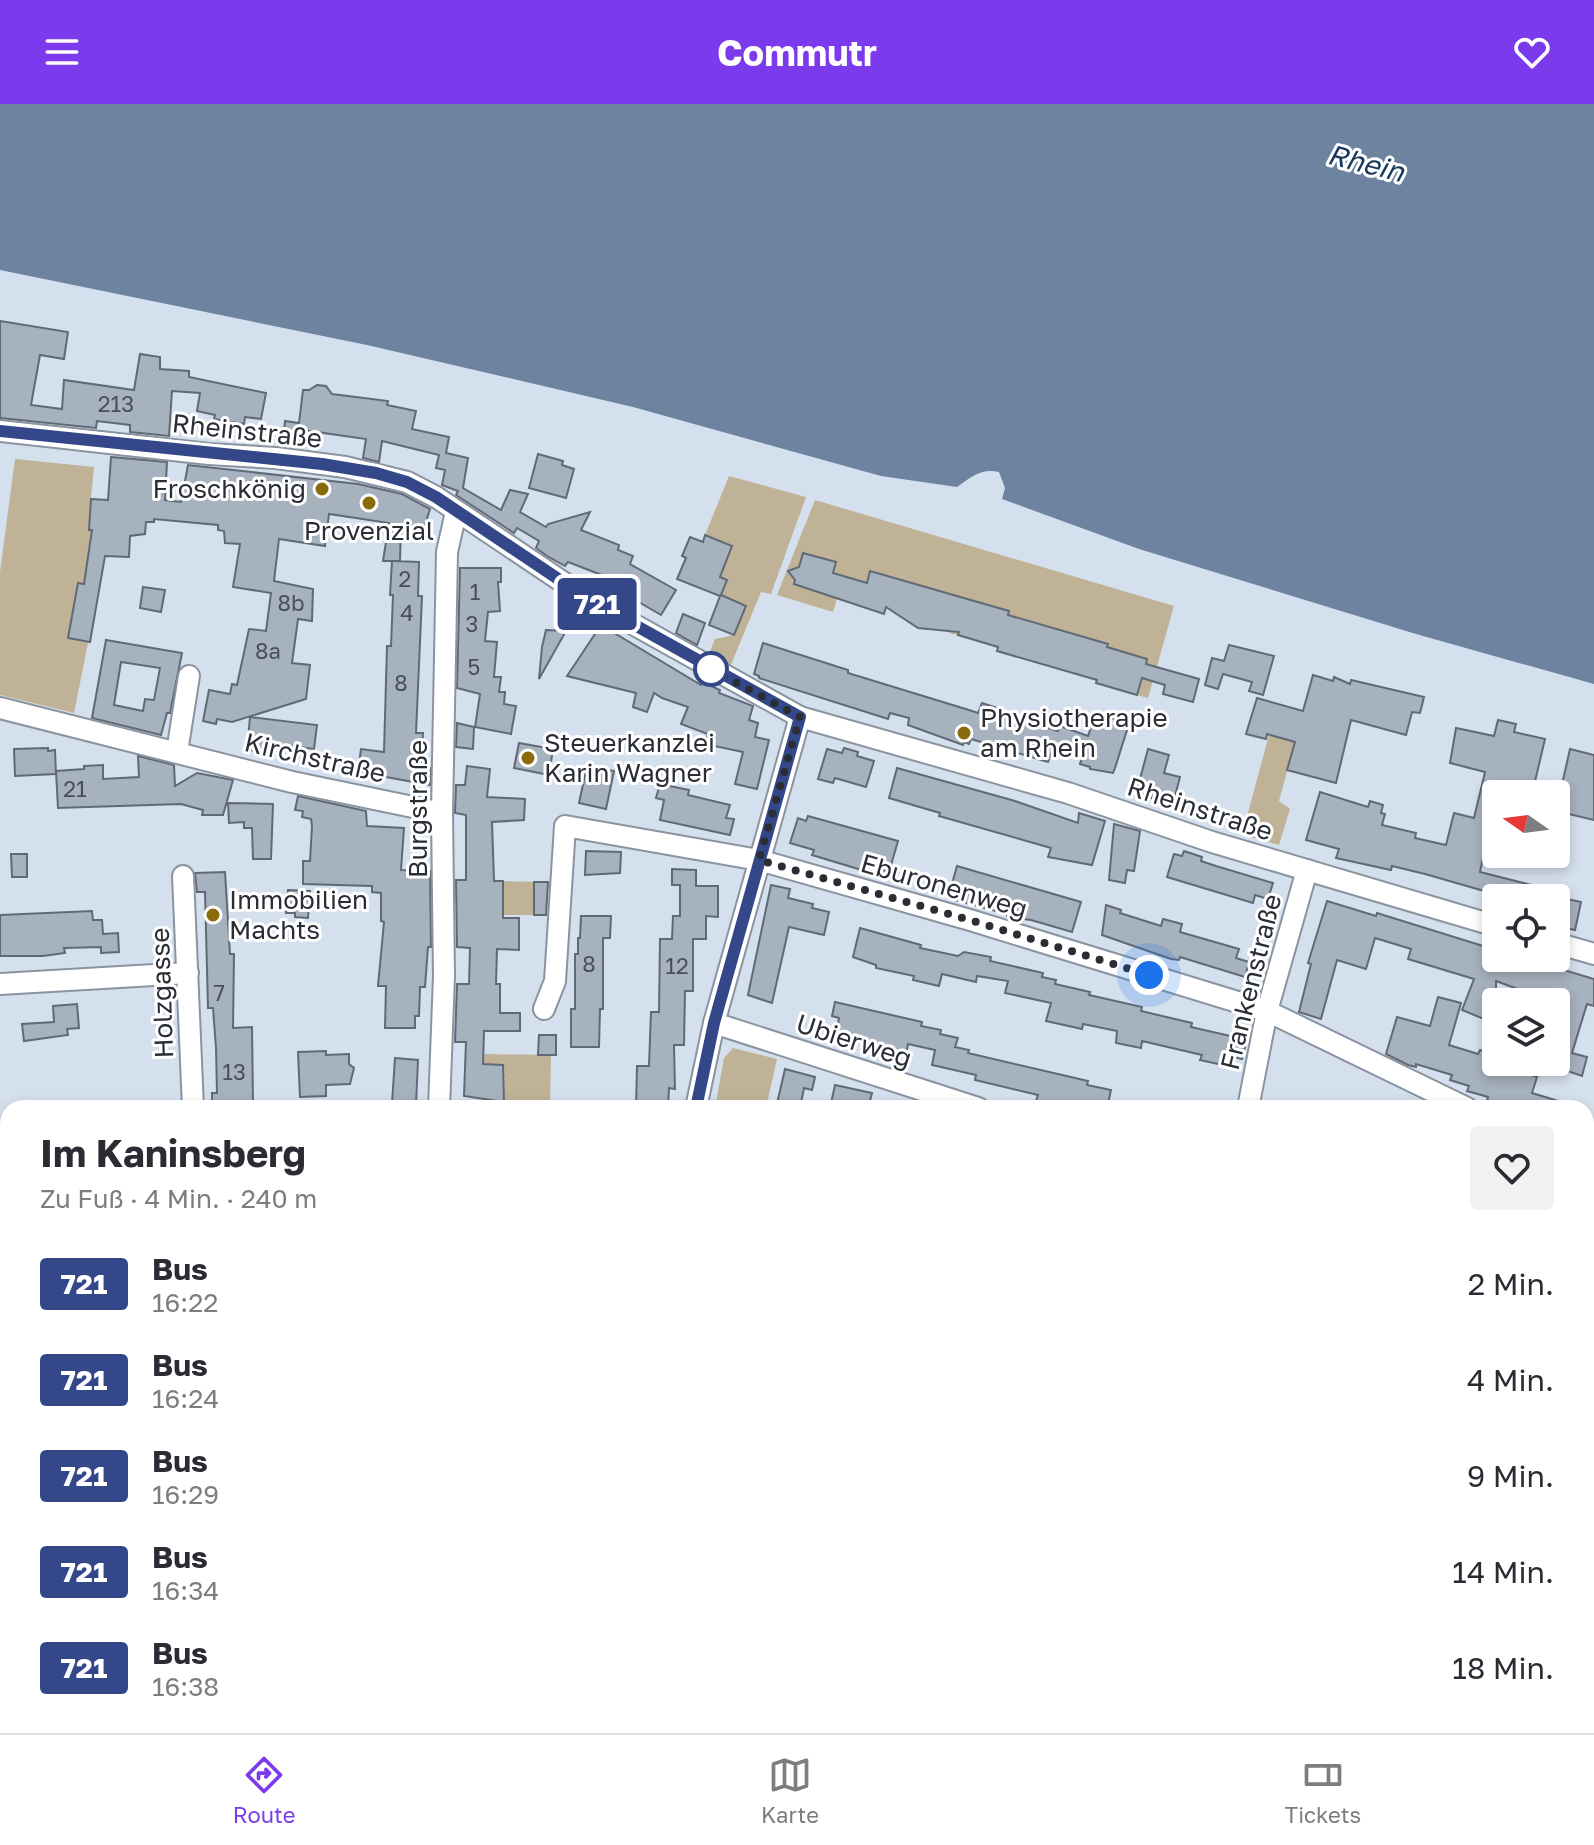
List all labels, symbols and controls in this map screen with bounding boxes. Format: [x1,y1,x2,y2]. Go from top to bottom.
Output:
icon: menu [40,30,84,74]
icon: heart [1510,30,1554,74]
text: Commutr [717,31,877,74]
water label: Rhein [1325,137,1409,188]
house number: 213 [98,390,134,417]
street label: Rheinstraße [171,407,324,454]
place label: Froschkönig [152,473,306,504]
marker: Froschkönig [313,480,331,498]
marker: Provenzial [360,494,378,512]
place label: Provenzial [304,515,434,546]
house number: 2 [399,565,411,592]
house number: 1 [470,578,481,605]
line badge: 721 [551,578,643,630]
text: 721 [574,587,620,620]
house number: 8b [278,589,304,616]
house number: 4 [400,599,414,626]
house number: 3 [466,610,478,637]
house number: 8a [255,637,281,664]
unlabelled marker [694,652,728,686]
house number: 5 [468,653,480,680]
house number: 8 [394,669,408,696]
place label: Physiotherapie am Rhein [980,702,1168,763]
marker: Physiotherapie am Rhein [955,724,973,742]
street label: Kirchstraße [242,726,389,789]
place label: Steuerkanzlei Karin Wagner [544,727,715,788]
street label: Burgstraße [402,740,433,878]
marker: Steuerkanzlei Karin Wagner [519,749,537,767]
street label: Rheinstraße [1124,771,1277,847]
house number: 21 [63,775,87,802]
north arrow [1482,780,1570,868]
map controls [1482,780,1570,1076]
street label: Eburonenweg [857,847,1031,924]
place label: Immobilien Machts [229,884,368,945]
button: locate [1482,884,1570,972]
street label: Frankenstraße [1214,891,1287,1073]
marker: Immobilien Machts [204,906,222,924]
street label: Holzgasse [144,927,179,1059]
house number: 8 [582,950,596,977]
house number: 12 [665,952,689,979]
your location [1129,955,1169,995]
house number: 7 [213,979,225,1006]
button: layers [1482,988,1570,1076]
street label: Ubierweg [793,1007,916,1074]
house number: 13 [222,1058,246,1085]
button: heart [1470,1126,1554,1210]
text: Im Kaninsberg [40,1130,306,1175]
text: Zu Fuß · 4 Min. · 240 m [40,1183,317,1214]
text: Bus [152,1251,208,1287]
text: 2 Min. [1468,1266,1554,1302]
text: 721 [61,1267,107,1300]
text: 16:22 [152,1287,218,1318]
text: Bus [152,1347,208,1383]
text: 4 Min. [1467,1362,1554,1398]
text: 721 [61,1363,107,1396]
text: 16:24 [152,1383,219,1414]
text: Bus [152,1443,208,1479]
text: 9 Min. [1467,1458,1554,1494]
text: 721 [61,1459,107,1492]
text: 16:29 [152,1479,219,1510]
text: Bus [152,1539,208,1575]
text: 14 Min. [1452,1554,1554,1590]
text: 721 [61,1555,107,1588]
text: 16:34 [152,1575,219,1606]
text: Bus [152,1635,208,1671]
text: 18 Min. [1452,1650,1554,1686]
text: 721 [61,1651,107,1684]
text: 16:38 [152,1671,219,1702]
tab: Route [233,1753,296,1828]
tab: Karte [761,1753,819,1828]
tab: Tickets [1285,1753,1361,1828]

